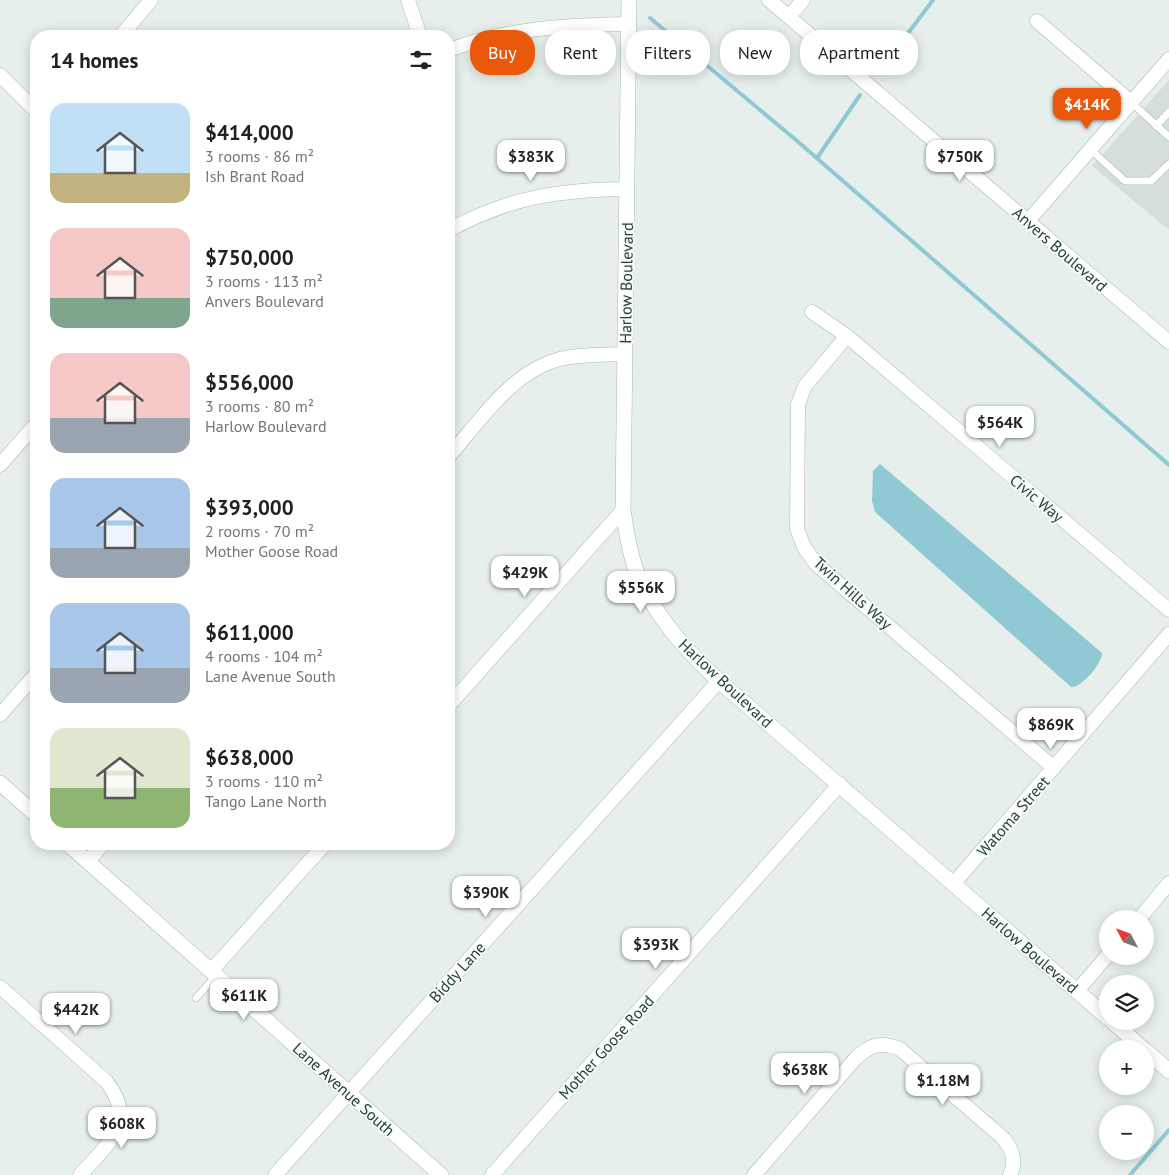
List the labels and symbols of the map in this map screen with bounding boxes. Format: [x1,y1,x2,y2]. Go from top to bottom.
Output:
pin: $414K [1052,88,1122,130]
pin: $383K [496,140,566,182]
pin: $750K [925,140,995,182]
street label: Anvers Boulevard [1009,202,1111,296]
street label: Harlow Boulevard [615,222,637,344]
pin: $564K [965,406,1035,448]
street label: Civic Way [1006,470,1068,527]
street label: Twin Hills Way [810,552,897,634]
pin: $429K [490,556,560,598]
pin: $556K [606,570,676,613]
street label: Harlow Boulevard [675,634,777,732]
pin: $869K [1016,708,1086,750]
street label: Watoma Street [973,771,1054,860]
pin: $390K [451,876,521,918]
street label: Harlow Boulevard [978,903,1082,997]
north arrow [1099,910,1154,965]
pin: $393K [621,928,691,970]
street label: Biddy Lane [425,938,489,1006]
pin: $611K [209,978,279,1021]
street label: Mother Goose Road [554,991,658,1103]
pin: $442K [41,992,111,1035]
street label: Lane Avenue South [289,1038,399,1140]
pin: $638K [770,1052,840,1095]
pin: $1.18M [902,1064,984,1106]
pin: $608K [87,1106,157,1149]

